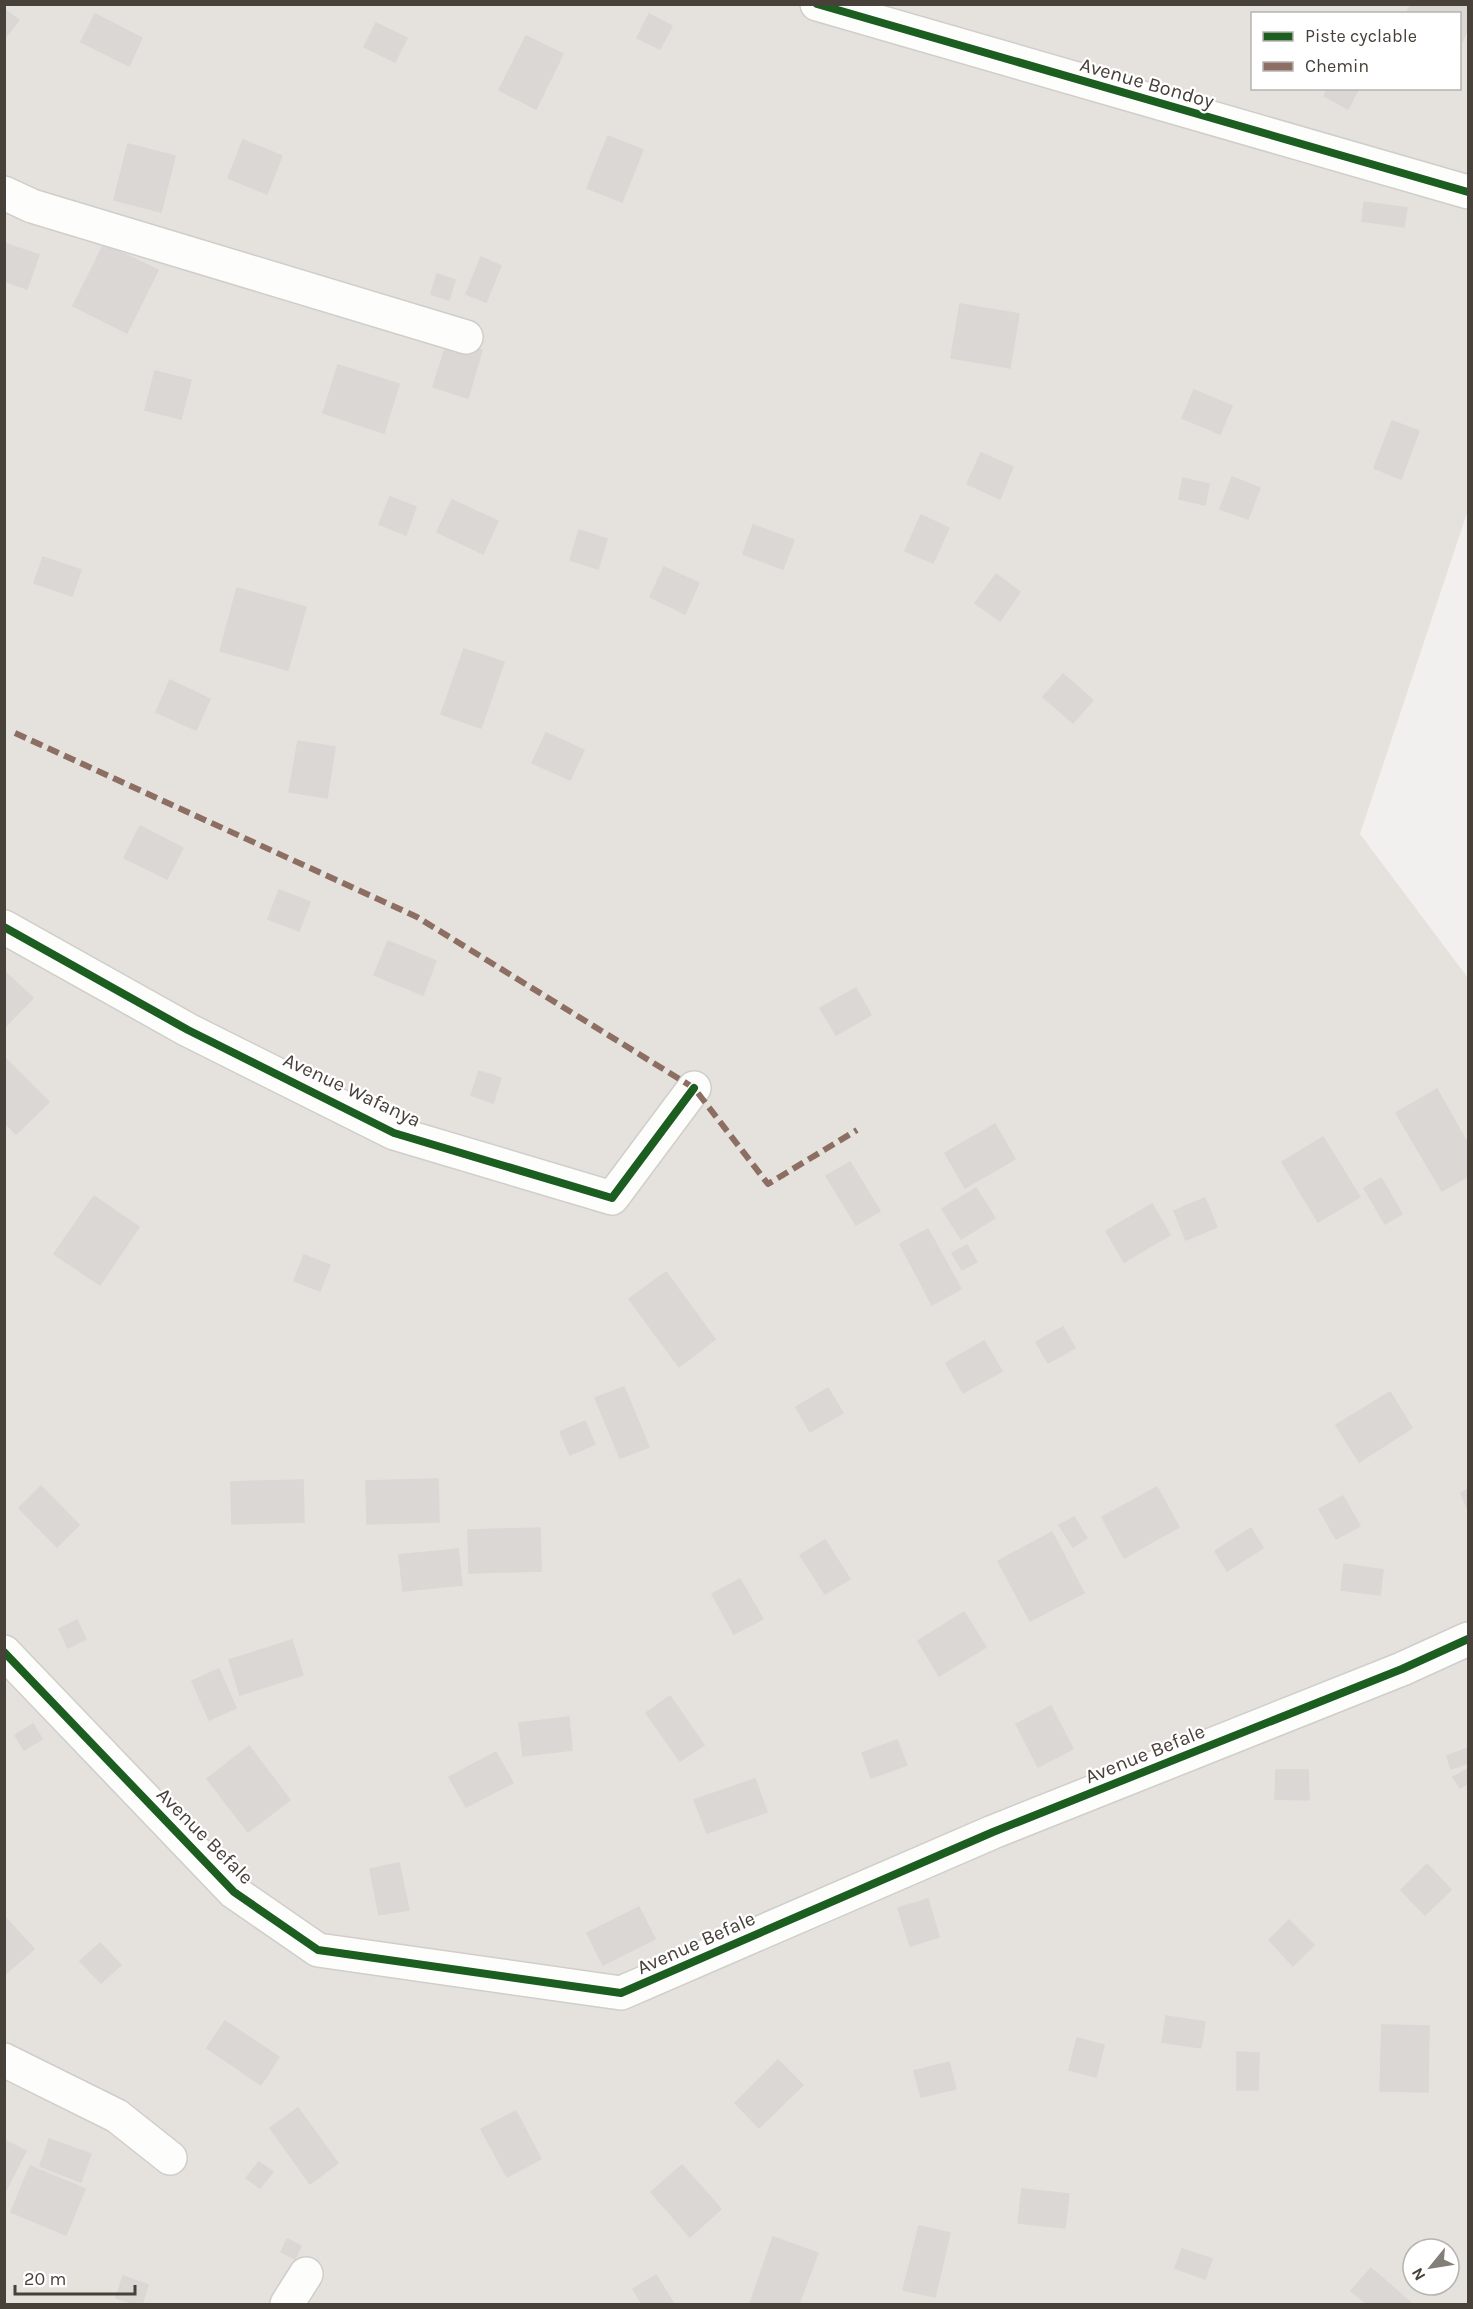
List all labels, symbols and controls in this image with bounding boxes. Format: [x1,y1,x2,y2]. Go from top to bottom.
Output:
legend [1251,12,1461,90]
text: Piste cyclable [1305,25,1417,47]
street label: Avenue Bondoy [1077,53,1217,113]
text: Chemin [1305,55,1369,77]
street label: Avenue Wafanya [280,1048,424,1132]
street label: Avenue Befale [1082,1720,1208,1788]
street label: Avenue Befale [152,1783,258,1889]
street label: Avenue Befale [633,1907,759,1979]
north arrow [1401,2237,1461,2297]
scale bar [15,2258,135,2296]
text: N [1407,2265,1430,2284]
text: 20 m [24,2268,66,2290]

